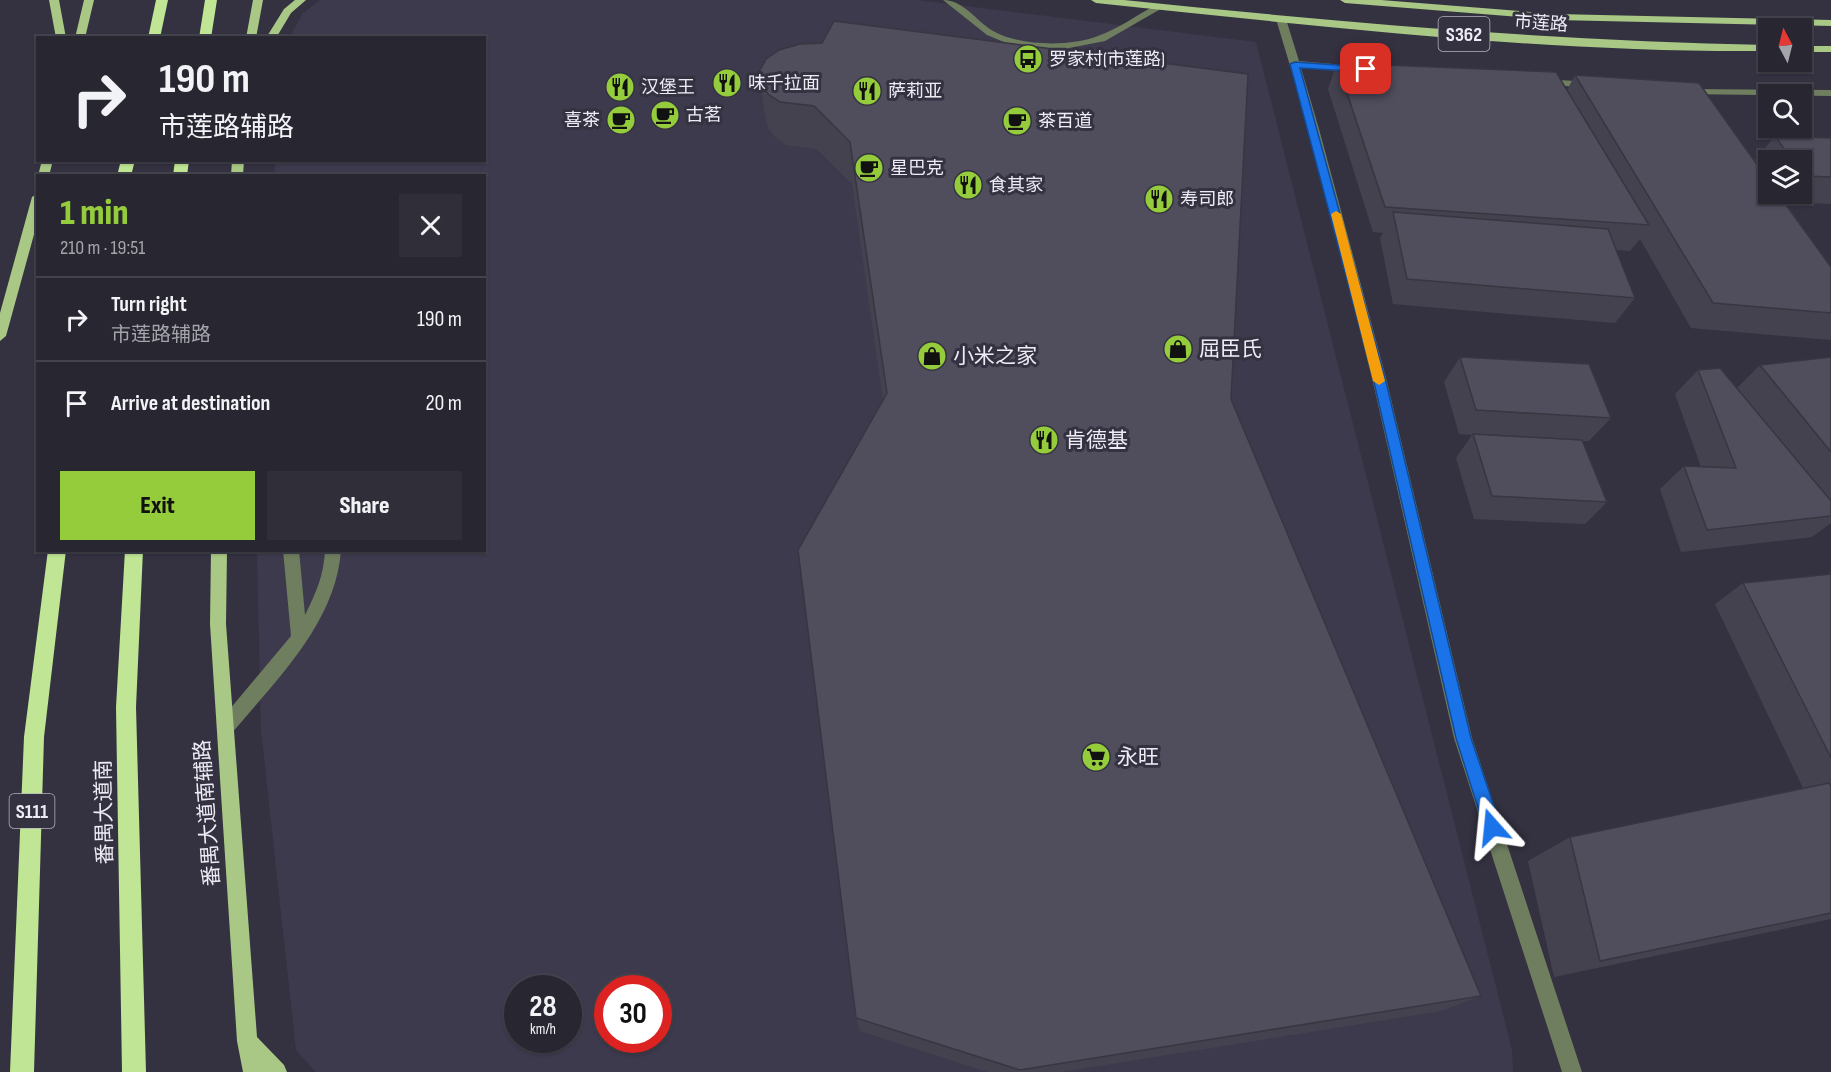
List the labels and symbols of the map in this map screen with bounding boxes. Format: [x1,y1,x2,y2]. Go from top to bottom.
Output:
street label: 市莲路 [1513,11,1569,36]
road number: S362 [1438,17,1490,51]
north arrow [1758,18,1812,72]
bus stop icon: 罗家村(市莲路) [1012,43,1044,75]
pin [1340,43,1391,94]
place label: 罗家村(市莲路) [1049,49,1165,70]
restaurant icon: 味千拉面 [711,67,743,99]
restaurant icon: 汉堡王 [604,71,636,103]
place label: 味千拉面 [748,73,820,94]
restaurant icon: 萨莉亚 [851,75,883,107]
place label: 汉堡王 [641,77,695,98]
place label: 萨莉亚 [888,81,942,102]
cafe icon: 古茗 [649,99,681,131]
cafe icon: 喜茶 [605,104,637,136]
place label: 古茗 [686,105,722,126]
cafe icon: 茶百道 [1001,105,1033,137]
place label: 喜茶 [564,110,600,131]
place label: 茶百道 [1038,111,1092,132]
cafe icon: 星巴克 [853,152,885,184]
place label: 星巴克 [890,158,944,179]
restaurant icon: 食其家 [952,169,984,201]
place label: 食其家 [989,175,1043,196]
restaurant icon: 寿司郎 [1143,183,1175,215]
place label: 寿司郎 [1180,189,1234,210]
shop icon: 屈臣氏 [1162,333,1194,365]
place label: 屈臣氏 [1199,337,1262,362]
shop icon: 小米之家 [916,340,948,372]
place label: 小米之家 [953,344,1037,369]
restaurant icon: 肯德基 [1028,424,1060,456]
place label: 肯德基 [1065,428,1128,453]
street label: 番禺大道南辅路 [190,739,225,887]
supermarket icon: 永旺 [1080,741,1112,773]
place label: 永旺 [1117,745,1159,770]
street label: 番禺大道南 [91,759,118,865]
road number: S111 [9,794,54,828]
position arrow [1460,795,1524,859]
speed limit sign: 30 [594,975,672,1053]

